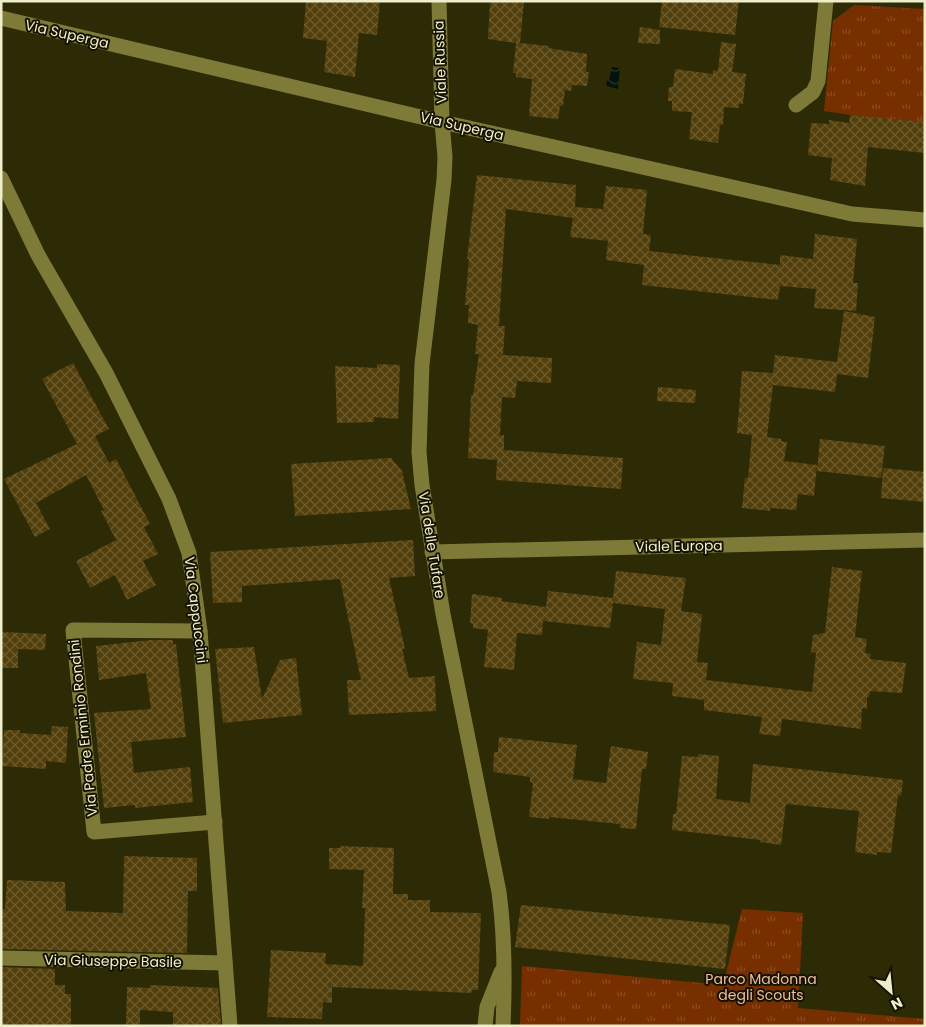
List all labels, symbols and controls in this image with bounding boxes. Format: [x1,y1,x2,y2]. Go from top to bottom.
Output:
street label: Via Superga [23,15,111,53]
street label: Viale Russia [429,20,451,104]
street label: Via Superga [418,107,506,145]
street label: Via delle Tufare [414,490,450,600]
street label: Viale Europa [635,535,723,557]
street label: Via Cappuccini [180,556,212,664]
street label: Via Padre Erminio Rondini [64,638,102,818]
street label: Via Giuseppe Basile [44,950,182,972]
north arrow [866,967,916,1017]
park label: Parco Madonna degli Scouts [705,969,817,1005]
text: N [888,992,906,1015]

